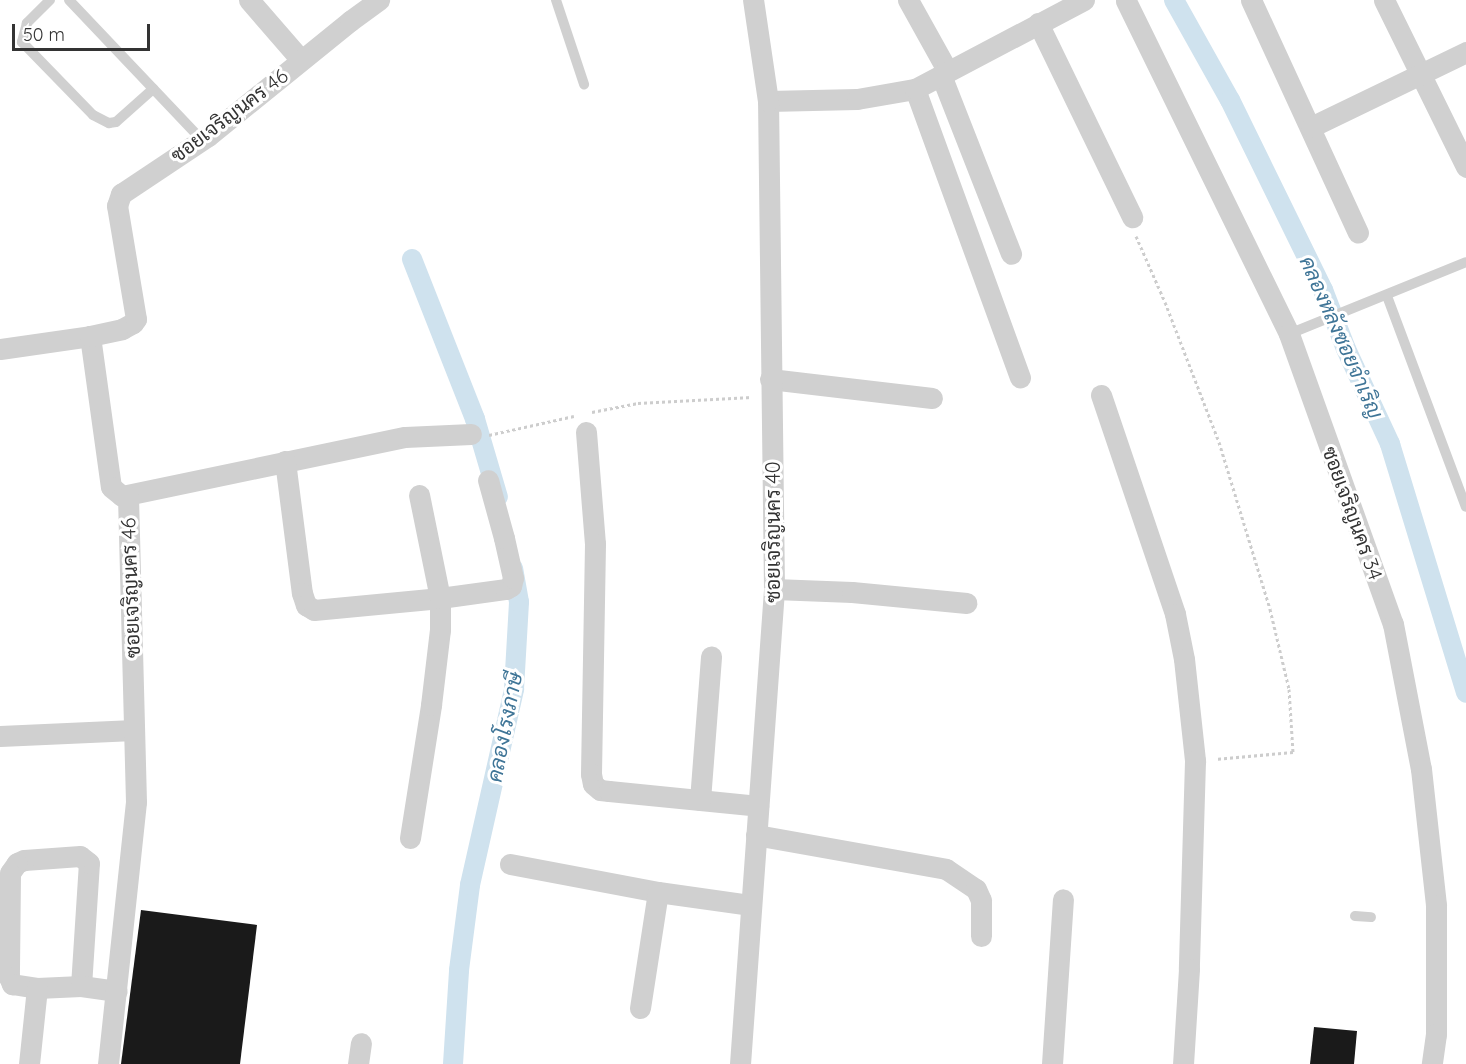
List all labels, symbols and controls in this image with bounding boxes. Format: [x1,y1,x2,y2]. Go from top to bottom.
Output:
scale bar [15,12,153,50]
text: 50 m [23,23,65,46]
street label: ซอยเจริญนคร 46 [166,63,292,167]
water label: คลองหลังซอยจำเริญ [1295,252,1389,422]
street label: ซอยเจริญนคร 34 [1318,443,1388,583]
street label: ซอยเจริญนคร 40 [760,461,784,603]
street label: ซอยเจริญนคร 46 [116,517,144,659]
water label: คลองโรงภาษี [481,670,527,784]

